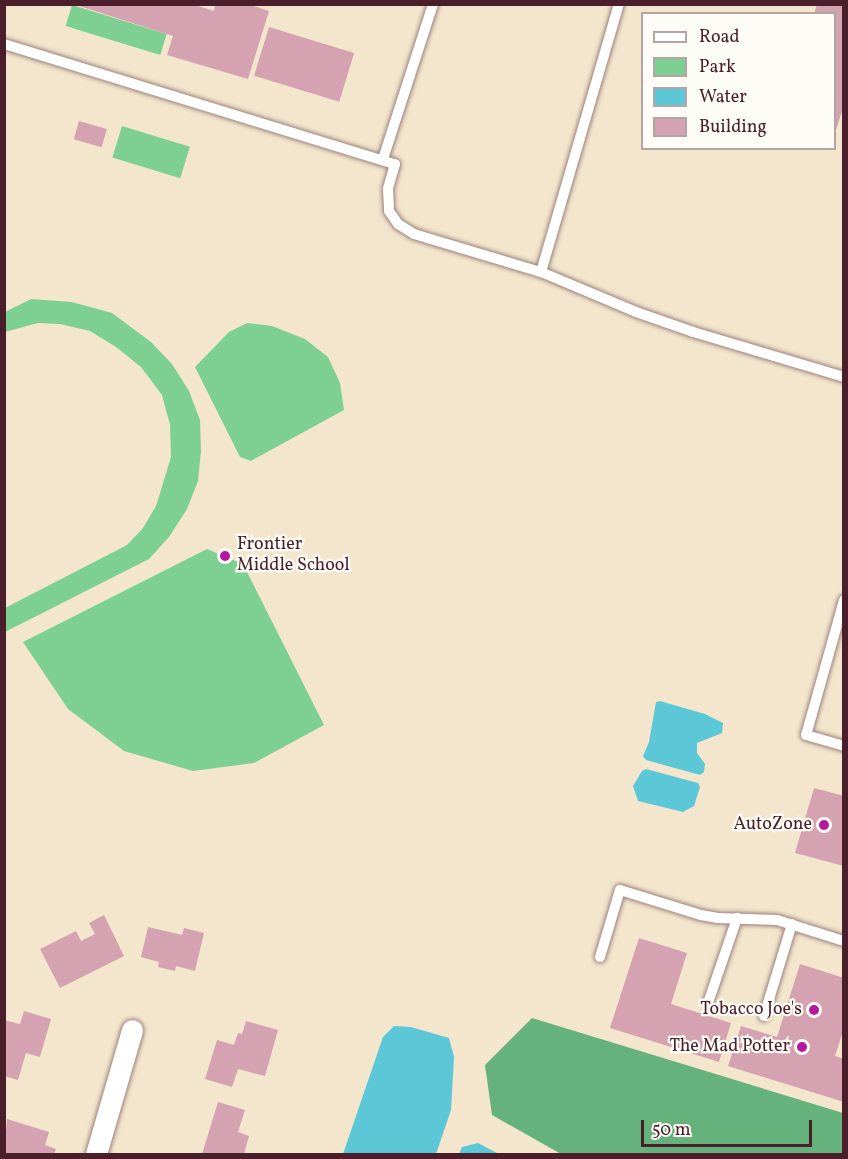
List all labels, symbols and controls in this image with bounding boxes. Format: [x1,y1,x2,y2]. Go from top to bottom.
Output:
legend [641,12,836,150]
text: Road [699,25,740,50]
text: Park [699,55,736,80]
text: Water [699,85,747,110]
text: Building [699,115,767,140]
place label: Frontier Middle School [237,535,350,578]
marker: Frontier Middle School [218,549,232,563]
place label: AutoZone [734,814,812,836]
marker: AutoZone [817,818,831,832]
place label: Tobacco Joe's [700,999,802,1021]
marker: Tobacco Joe's [807,1003,821,1017]
place label: The Mad Potter [669,1036,790,1058]
marker: The Mad Potter [795,1040,809,1054]
scale bar [644,1108,815,1146]
text: 50 m [652,1118,691,1143]

